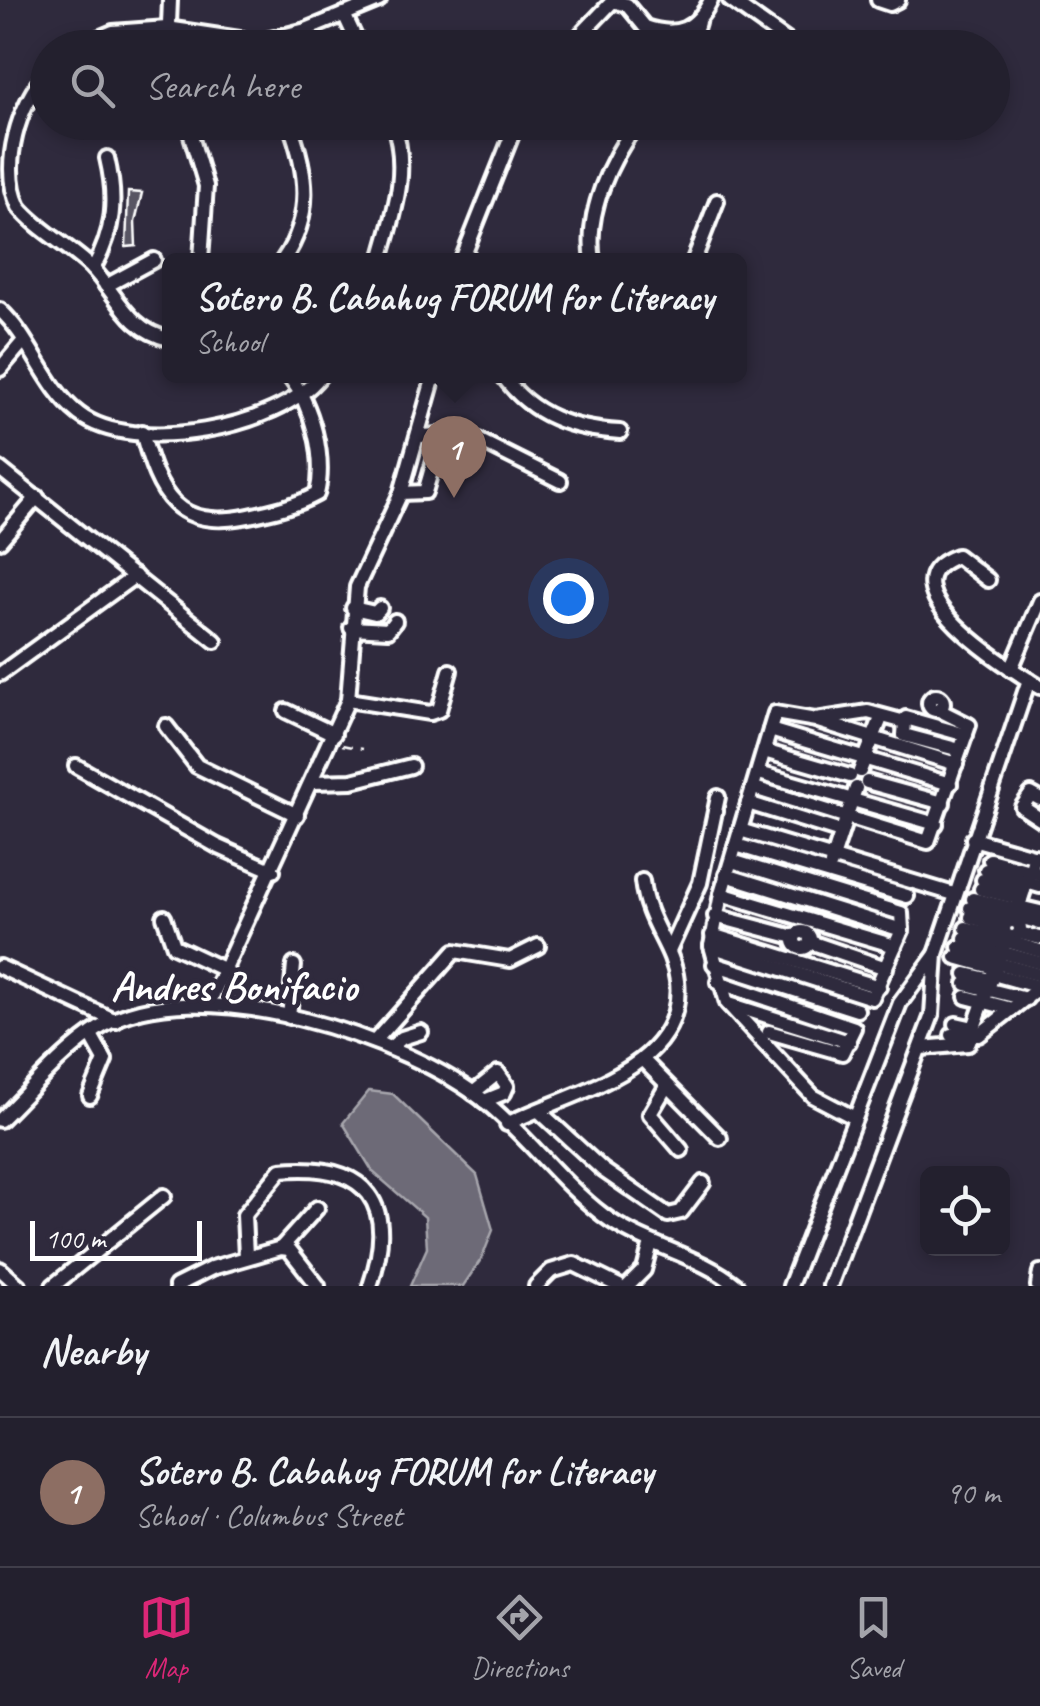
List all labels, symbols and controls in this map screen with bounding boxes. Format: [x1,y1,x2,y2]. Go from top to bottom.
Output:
search box [30,30,1010,140]
icon: search [65,58,120,113]
text: Search here [145,62,300,109]
popup [162,253,747,383]
text: Sotero B. Cabahug FORUM for Literacy [195,274,714,321]
text: School [195,321,264,362]
pin: 1 [422,416,486,498]
your location [543,573,594,624]
district label: Andres Bonifacio [111,960,360,1013]
map controls [920,1166,1010,1256]
button: locate [920,1166,1010,1256]
scale bar [30,1216,202,1260]
text: 100 m [45,1221,105,1256]
text: Nearby [40,1325,146,1378]
text: Sotero B. Cabahug FORUM for Literacy [135,1448,653,1495]
text: 1 [65,1472,80,1513]
text: 90 m [946,1472,1000,1513]
text: School · Columbus Street [135,1495,402,1536]
tab: Map [139,1590,194,1685]
tab: Directions [471,1590,569,1685]
tab: Saved [846,1590,901,1685]

